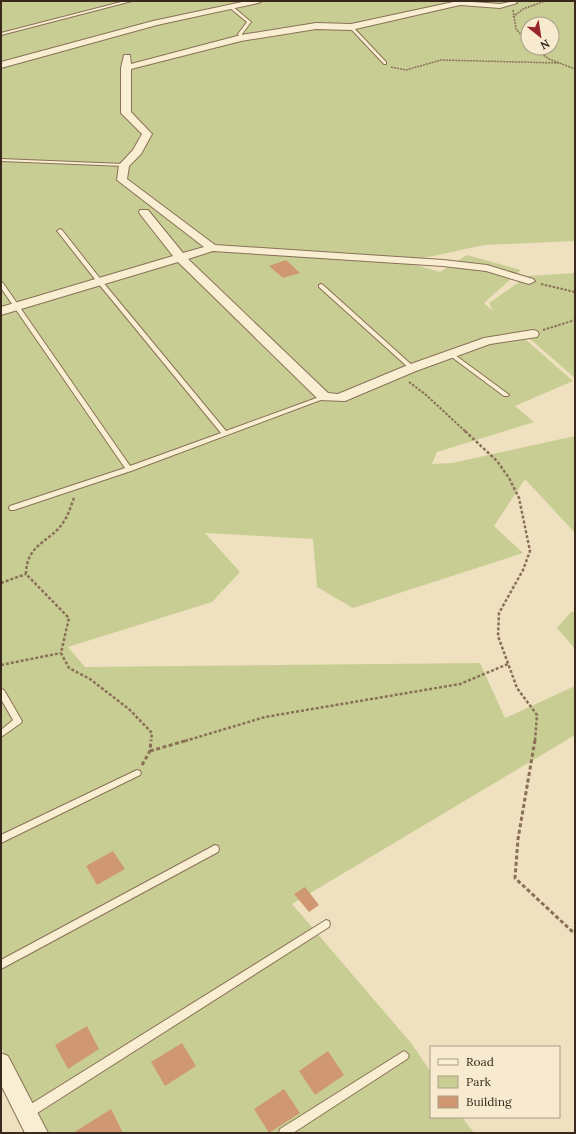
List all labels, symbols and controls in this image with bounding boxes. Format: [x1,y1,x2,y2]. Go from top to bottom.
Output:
north arrow [520,16,560,56]
text: N [537,36,552,53]
legend [430,1046,560,1118]
text: Road [466,1054,494,1069]
text: Park [466,1074,492,1089]
text: Building [466,1094,512,1109]

